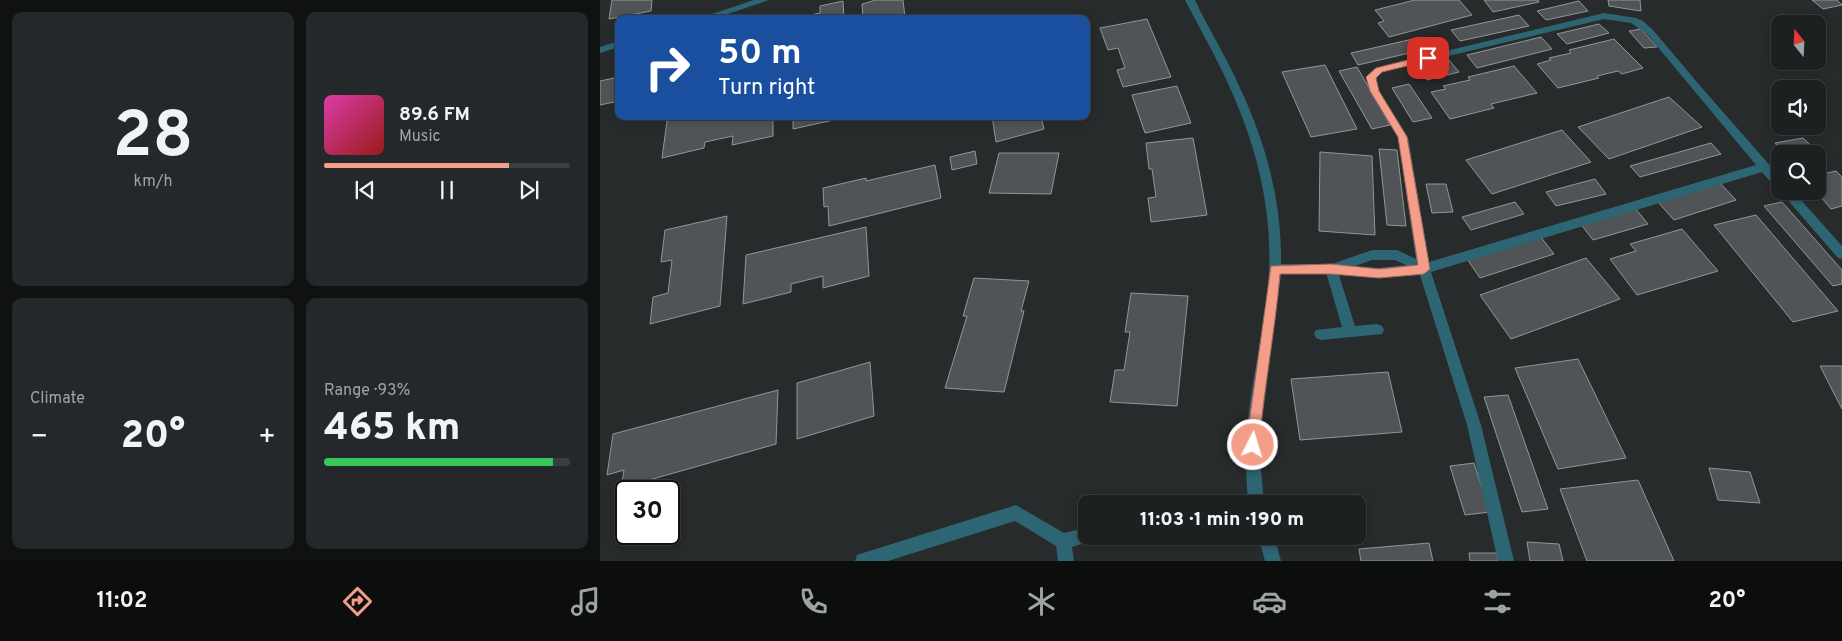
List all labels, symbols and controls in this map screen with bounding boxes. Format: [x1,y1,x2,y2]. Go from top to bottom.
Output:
north arrow [1771,15,1826,70]
map controls [1771,15,1826,200]
text: 50 m [718,32,802,76]
icon: right [635,35,700,100]
pin [1407,37,1449,79]
icon: arrive [1414,44,1442,72]
text: Turn right [718,75,815,102]
button: sound [1771,80,1826,135]
text: 28 [113,98,193,180]
text: 89.6 FM [399,103,470,127]
text: Music [399,127,440,147]
button: search [1771,145,1826,200]
text: km/h [134,172,172,192]
icon: previous [351,176,379,204]
icon: pause [433,176,461,204]
icon: next [515,176,543,204]
text: Range · 93% [324,381,411,401]
text: Climate [30,389,85,409]
text: 465 km [324,405,460,454]
text: 20° [121,413,185,462]
position arrow [1226,418,1278,470]
text: − [30,420,48,456]
text: + [258,420,276,456]
speed limit sign: 30 [615,480,680,545]
text: 11:03 · 1 min · 190 m [1140,508,1304,532]
icon: directions [340,584,375,619]
icon: music [568,584,603,619]
icon: phone [796,584,831,619]
icon: climate [1024,584,1059,619]
icon: car [1252,584,1287,619]
icon: filters [1480,584,1515,619]
text: 11:02 [97,588,147,615]
text: 20° [1708,588,1745,615]

